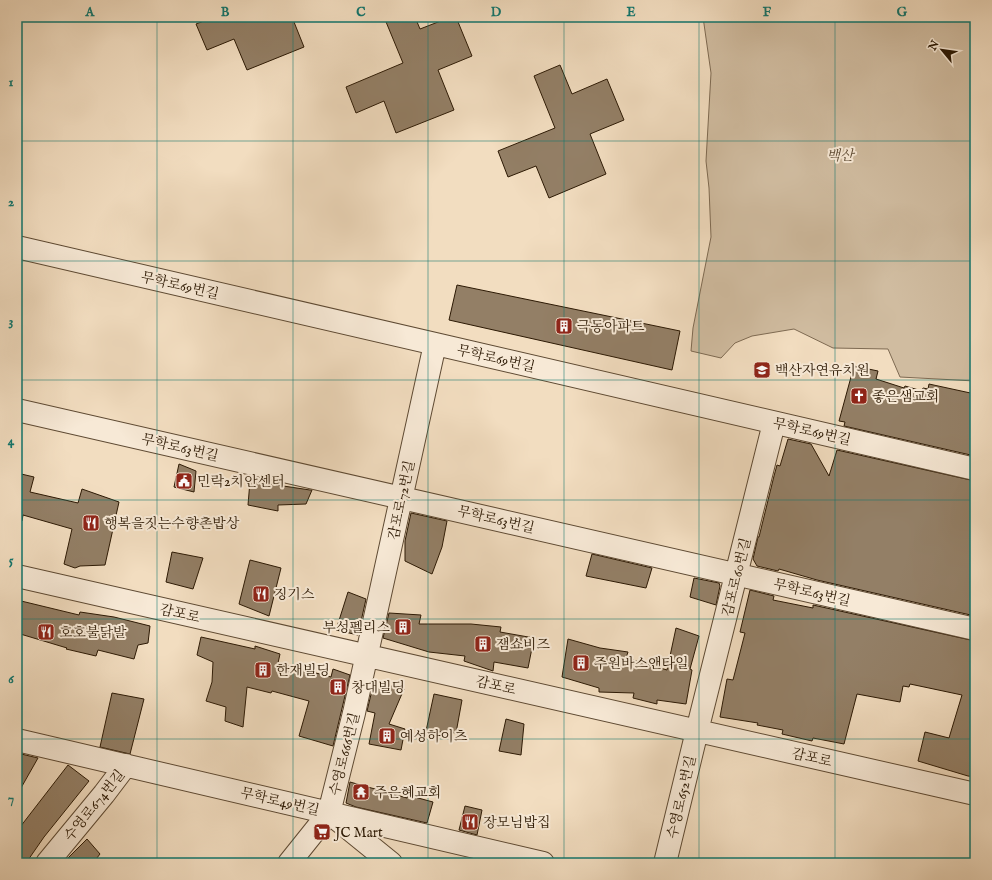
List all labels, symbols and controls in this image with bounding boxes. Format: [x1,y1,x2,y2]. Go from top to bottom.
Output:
text: A [85,4,96,21]
text: B [221,4,230,21]
text: C [356,4,366,21]
text: D [491,4,502,21]
text: E [626,4,636,21]
text: F [763,4,772,21]
text: G [897,4,908,21]
north arrow [922,30,962,70]
text: N [925,38,943,54]
text: 1 [9,74,14,91]
park label: 백산 [826,147,856,165]
text: 2 [8,194,14,211]
street label: 무학로69번길 [139,268,221,304]
text: 3 [9,313,14,330]
building icon: 극동아파트 [554,316,574,336]
place label: 극동아파트 [577,318,645,336]
street label: 무학로69번길 [455,341,537,377]
school or university icon: 백산자연유치원 [752,360,772,380]
place label: 백산자연유치원 [775,362,870,380]
church icon: 좋은샘교회 [849,386,869,406]
place label: 좋은샘교회 [872,388,940,406]
street label: 무학로69번길 [771,414,853,450]
street label: 무학로63번길 [139,430,220,466]
text: 4 [8,433,15,450]
street label: 감포로72번길 [385,459,419,542]
public building icon: 민락2치안센터 [174,471,194,491]
place label: 민락2치안센터 [197,473,285,491]
street label: 무학로63번길 [455,502,536,538]
restaurant icon: 행복을짓는수향촌밥상 [81,513,101,533]
place label: 행복을짓는수향촌밥상 [104,515,240,533]
street label: 감포로60번길 [719,536,755,618]
text: 5 [9,552,14,569]
street label: 무학로63번길 [771,575,852,611]
restaurant icon: 징기스 [251,584,271,604]
place label: 징기스 [274,586,315,604]
street label: 감포로 [158,601,202,627]
building icon: 부성펠리스 [393,617,413,637]
place label: 부성펠리스 [322,619,390,637]
restaurant icon: 호호불닭발 [36,622,56,642]
place label: 호호불닭발 [59,624,127,642]
building icon: 잼쇼비즈 [473,634,493,654]
place label: 잼쇼비즈 [496,636,551,654]
building icon: 주원바스앤타일 [571,653,591,673]
place label: 주원바스앤타일 [594,655,689,673]
building icon: 한재빌딩 [253,660,273,680]
place label: 한재빌딩 [276,662,330,680]
text: 6 [8,671,14,688]
street label: 감포로 [474,673,518,699]
building icon: 창대빌딩 [328,677,348,697]
place label: 창대빌딩 [351,679,405,697]
street label: 수영로666번길 [326,711,364,798]
building icon: 예성하이츠 [377,726,397,746]
place label: 예성하이츠 [400,728,468,746]
street label: 감포로 [790,745,834,771]
street label: 수영로652번길 [664,754,700,841]
street label: 수영로674번길 [60,766,129,845]
temple icon: 주은혜교회 [351,782,371,802]
street label: 무학로49번길 [238,784,321,820]
place label: 주은혜교회 [374,784,442,802]
text: 7 [8,791,14,808]
restaurant icon: 장모님밥집 [460,812,480,832]
place label: 장모님밥집 [483,814,551,832]
supermarket icon: JC Mart [312,822,332,842]
place label: JC Mart [333,824,383,842]

